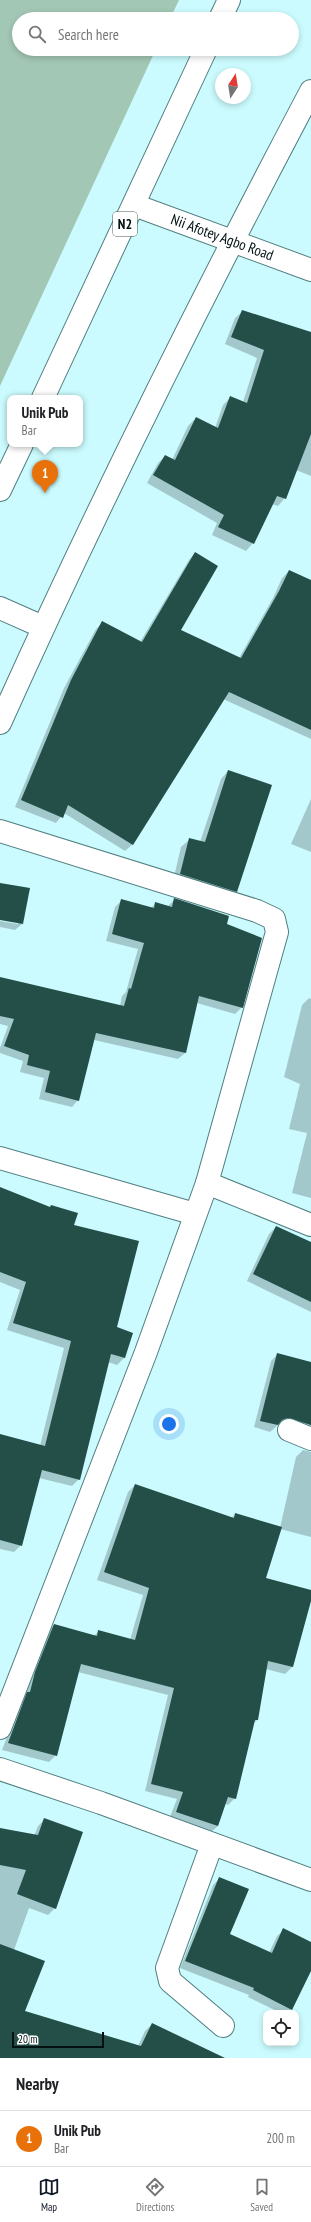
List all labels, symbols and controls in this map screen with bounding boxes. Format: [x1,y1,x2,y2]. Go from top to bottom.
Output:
search box [12,12,299,56]
icon: search [26,23,48,45]
text: Search here [58,25,119,44]
north arrow [215,68,251,104]
street label: Nii Afotey Agbo Road [168,209,276,264]
road number: N2 [113,212,137,236]
popup [7,395,83,447]
text: Unik Pub [22,403,68,422]
text: Bar [22,422,36,439]
pin: 1 [32,460,58,493]
your location [159,1414,179,1434]
map controls [263,2010,299,2046]
button: locate [263,2010,299,2046]
scale bar [12,2030,104,2049]
text: 20 m [18,2032,37,2046]
text: Nearby [16,2073,59,2095]
text: Unik Pub [54,2121,101,2140]
text: 1 [26,2130,32,2147]
text: 200 m [266,2130,295,2147]
text: Bar [54,2140,69,2157]
tab: Map [38,2176,60,2214]
tab: Directions [136,2176,174,2214]
tab: Saved [250,2176,273,2214]

